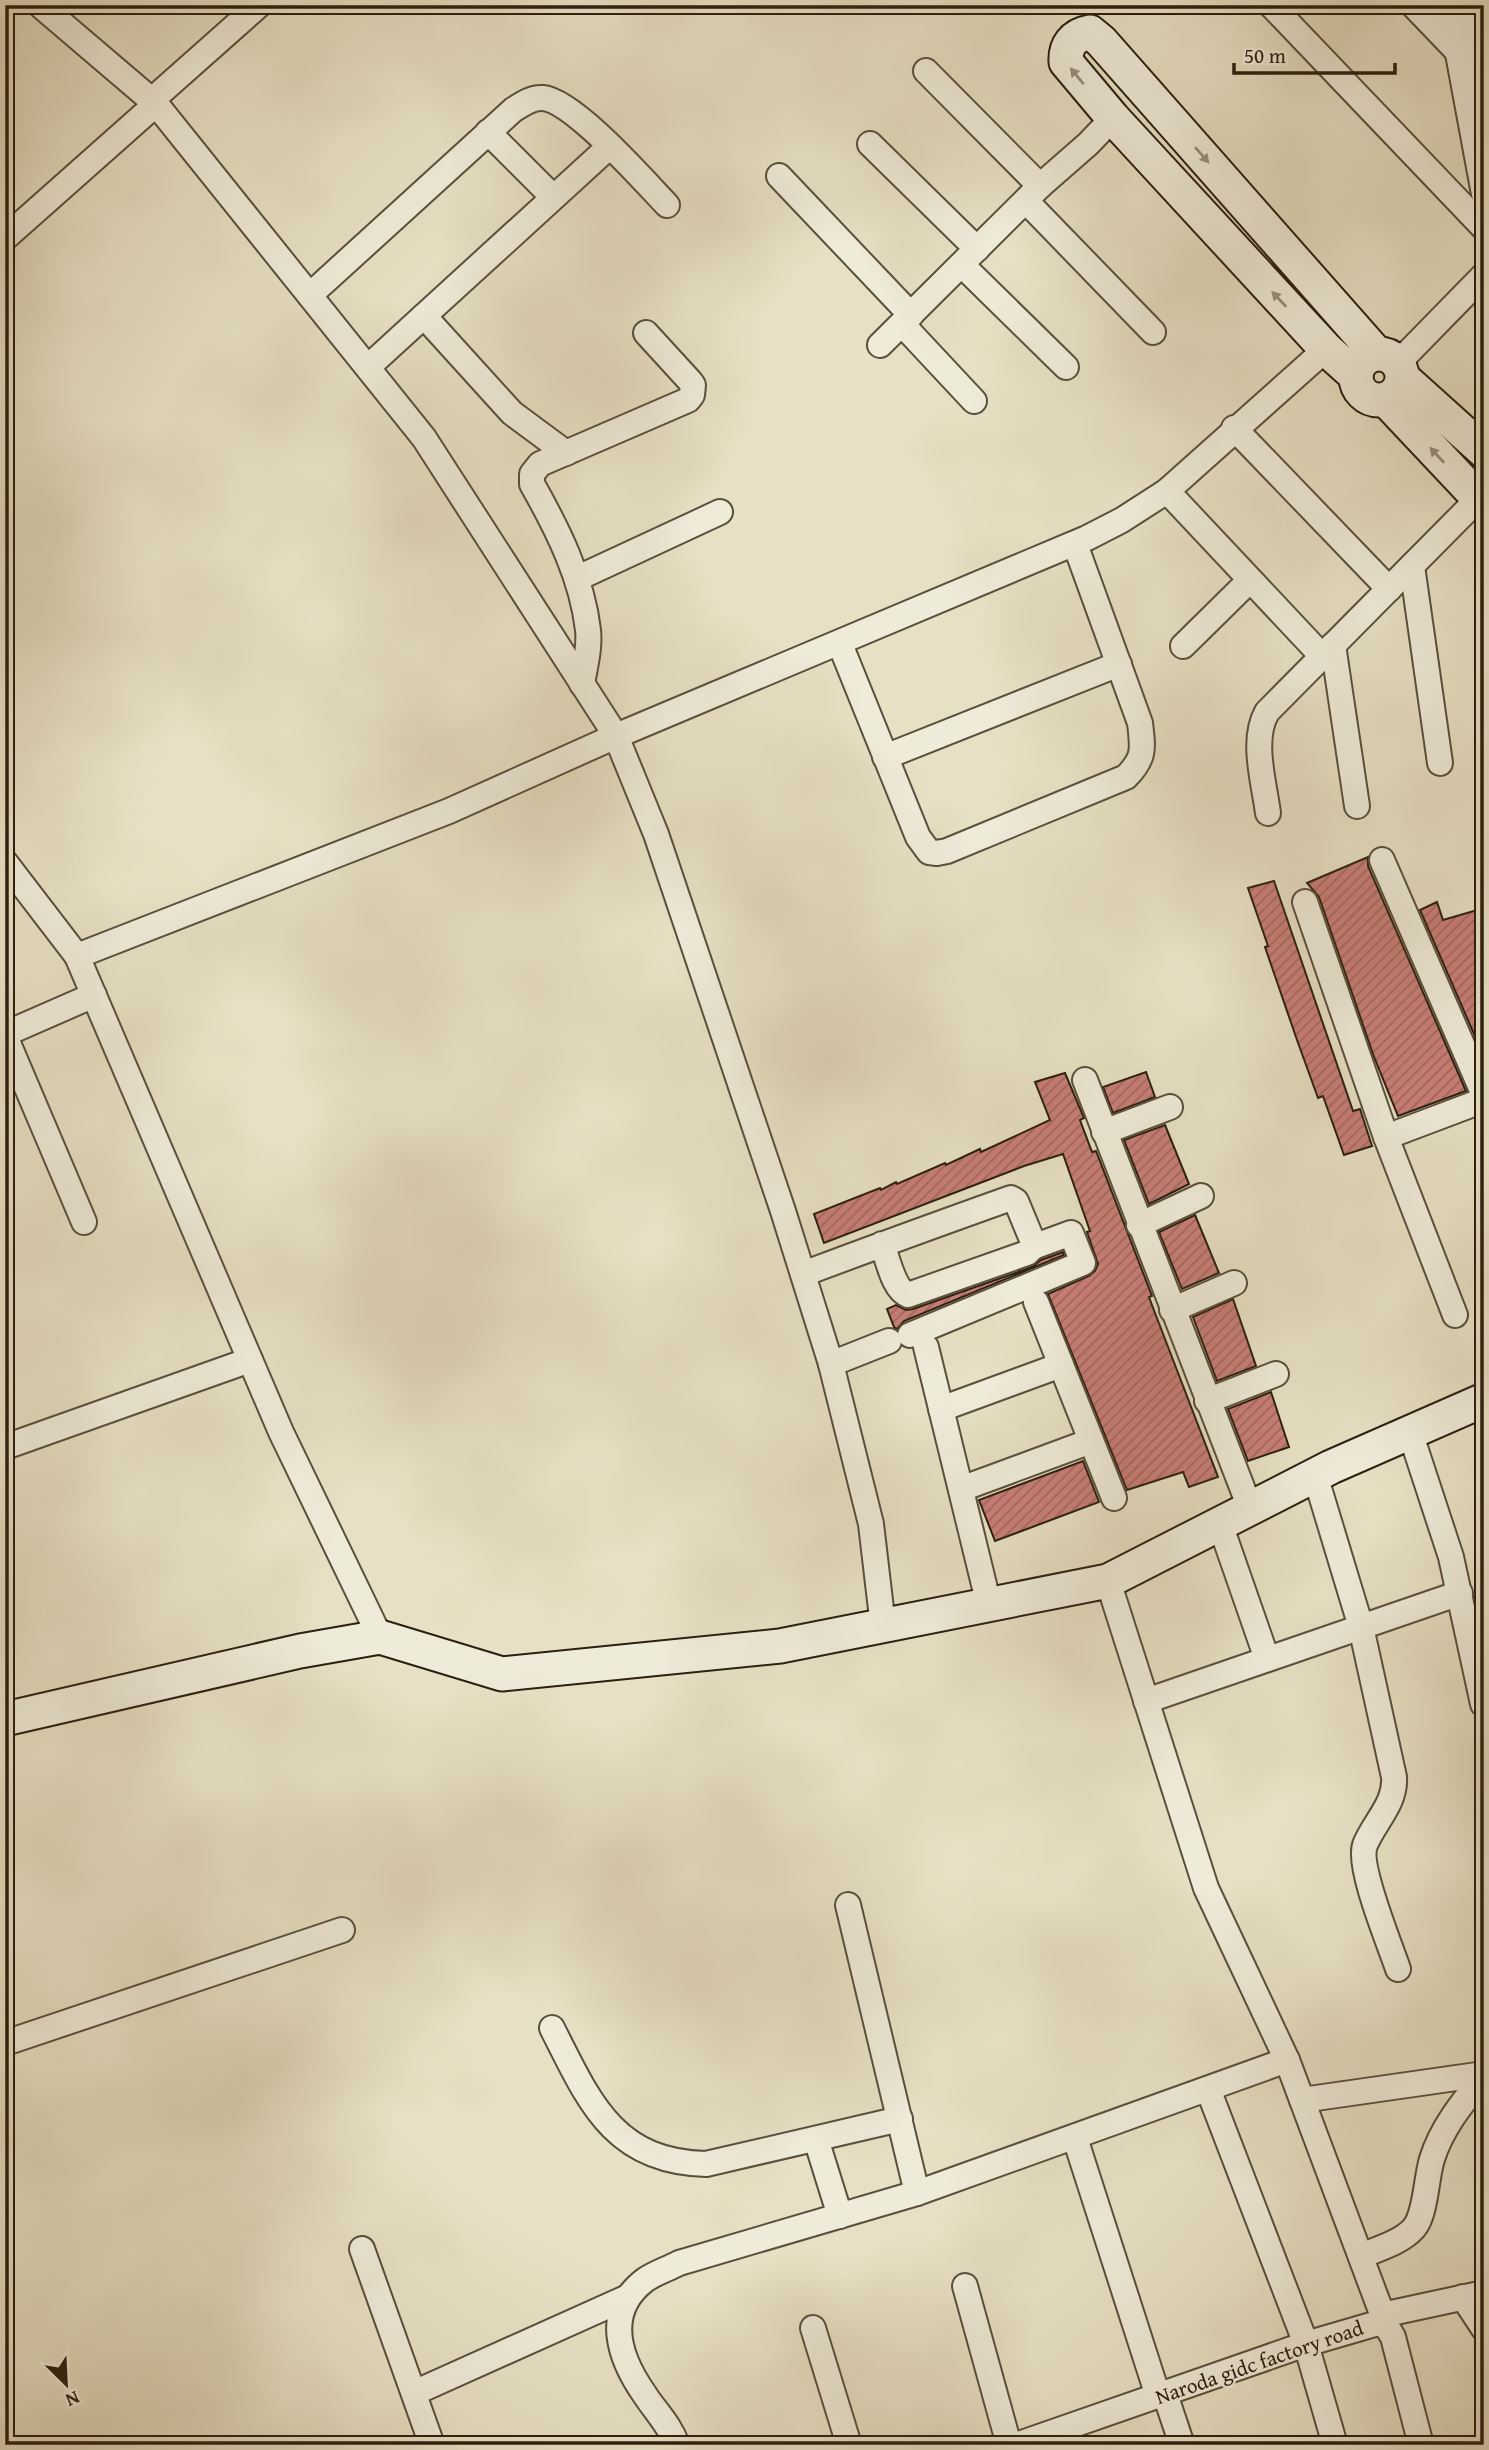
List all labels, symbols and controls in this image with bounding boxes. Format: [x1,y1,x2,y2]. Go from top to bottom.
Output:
scale bar [1234,32,1394,76]
text: 50 m [1244,40,1286,71]
one-way arrow [1070,67,1085,85]
one-way arrow [1194,146,1210,164]
one-way arrow [1272,291,1288,308]
one-way arrow [1429,447,1445,464]
street label: Naroda gidc factory road [1151,2312,1368,2412]
north arrow [32,2348,102,2418]
text: N [61,2384,84,2415]

